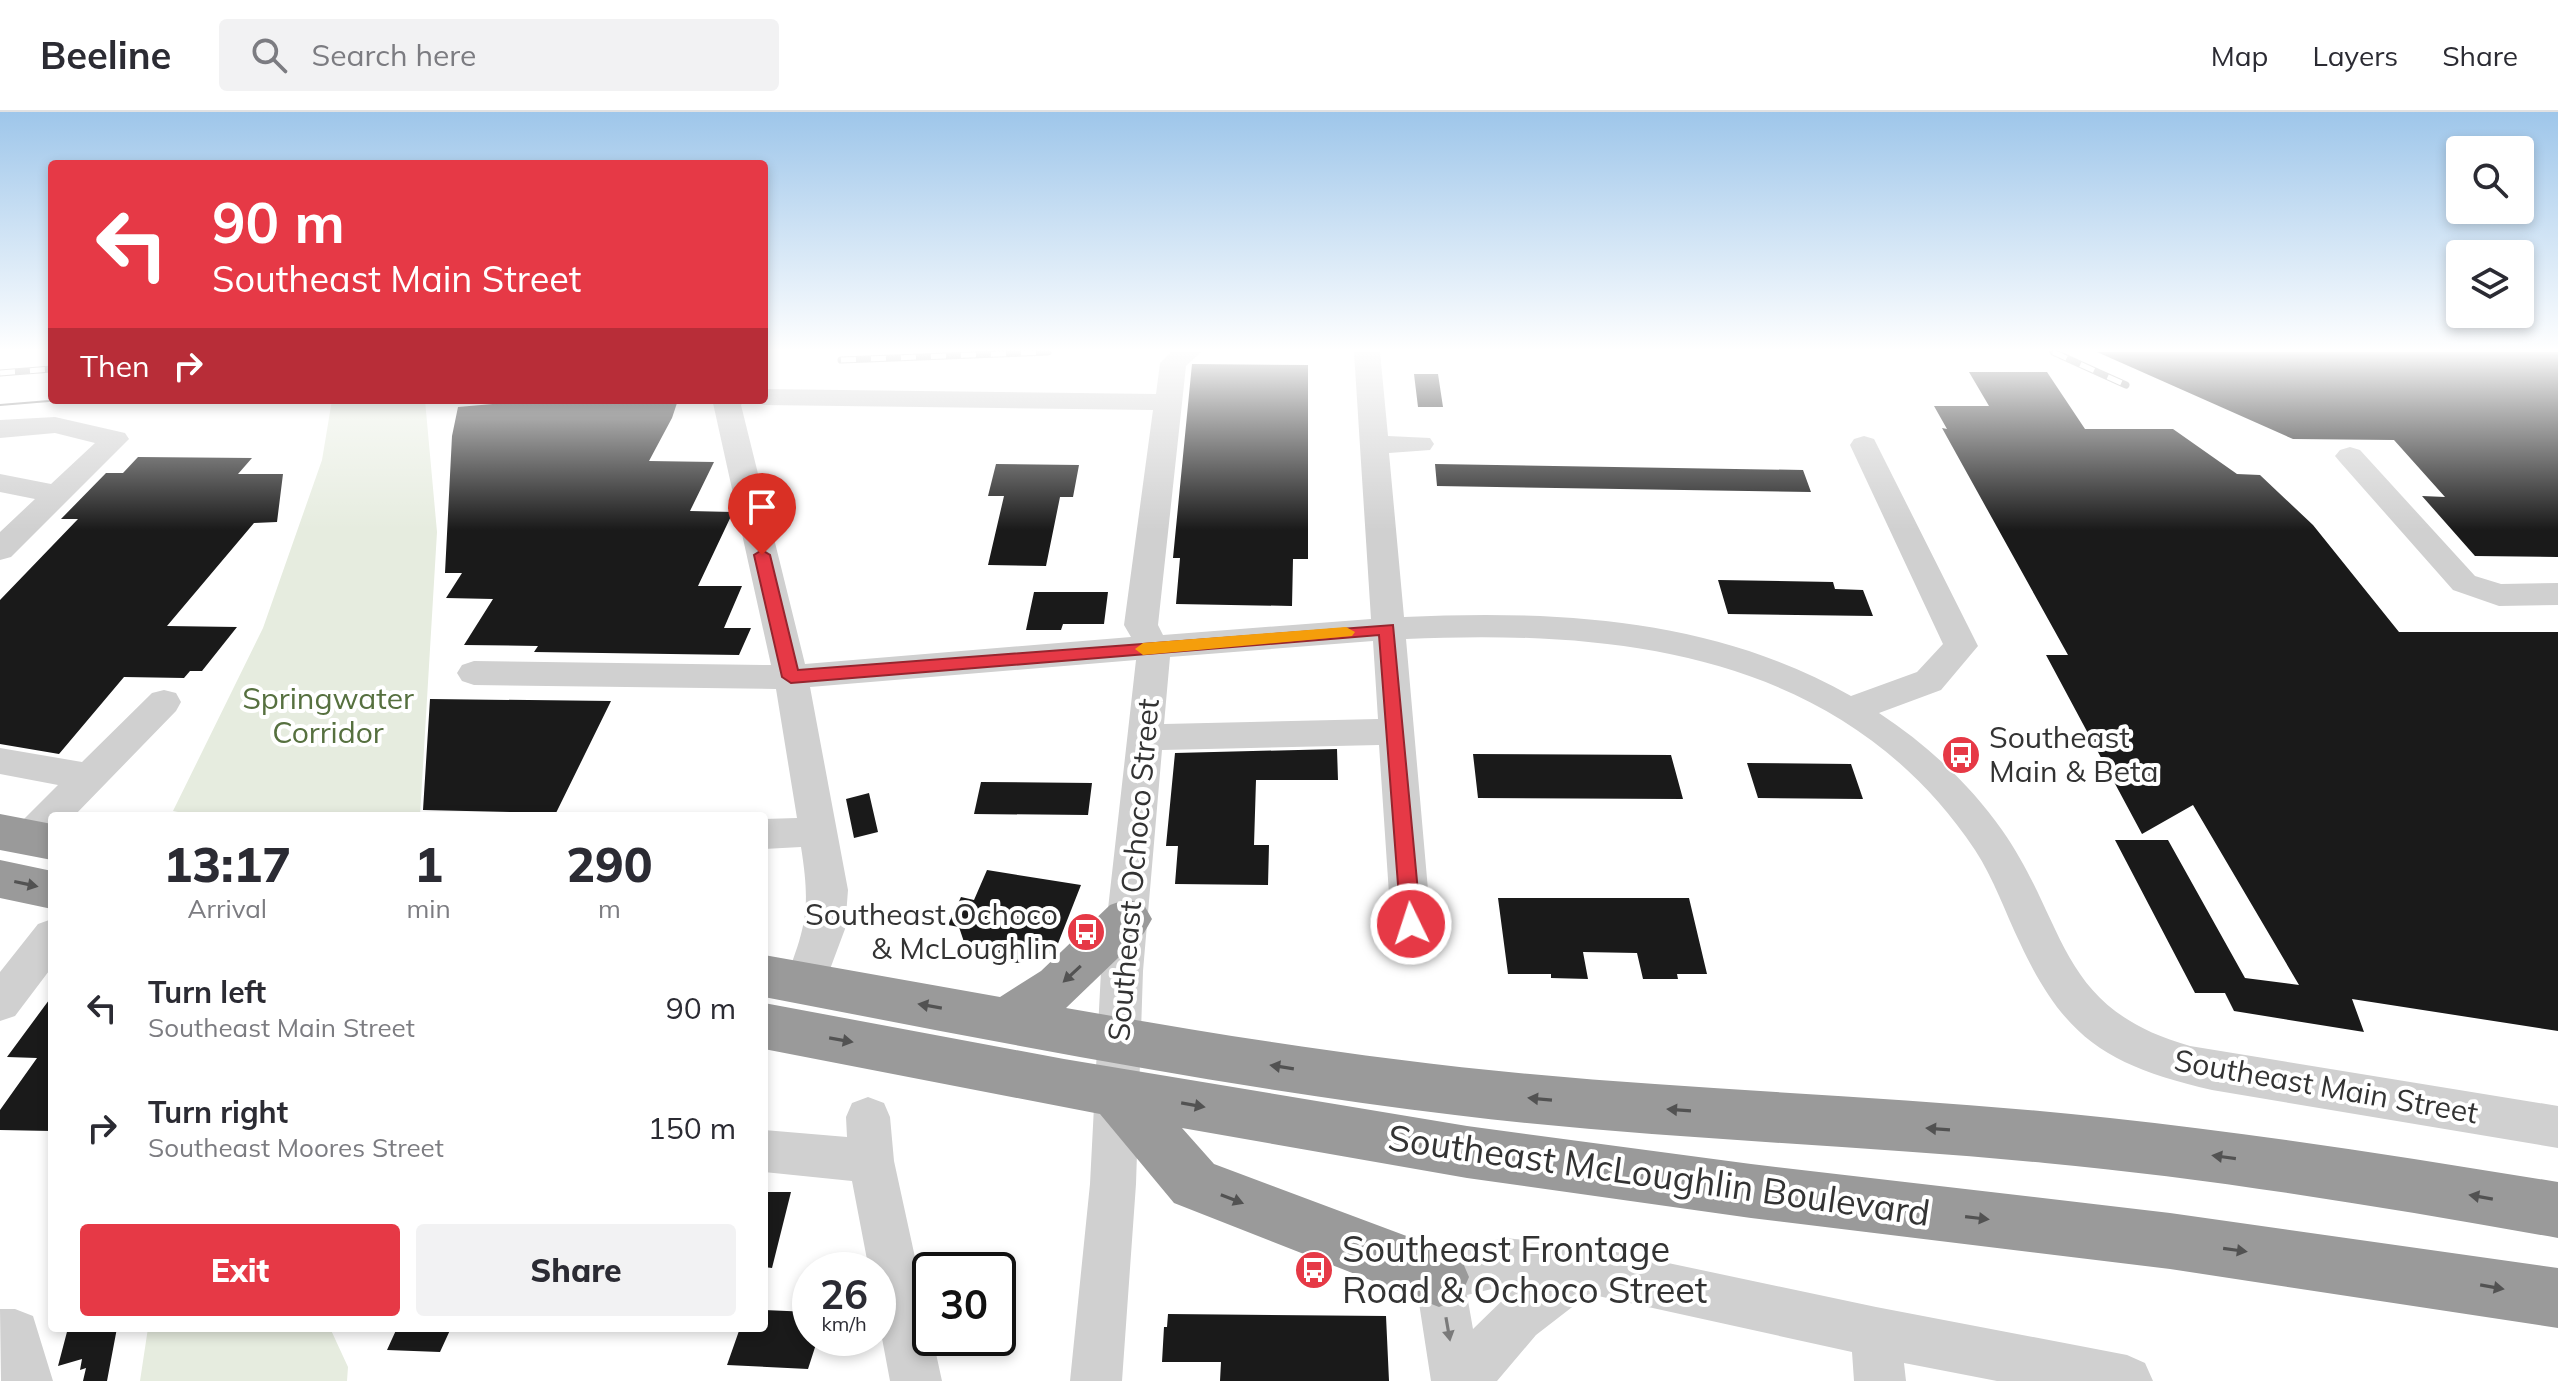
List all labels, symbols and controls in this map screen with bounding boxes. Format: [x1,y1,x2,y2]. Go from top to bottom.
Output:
search box [219,19,779,91]
text: Beeline [40,31,171,79]
icon: search [247,33,291,77]
text: Search here [311,36,476,74]
text: Map [2211,38,2268,73]
text: Layers [2312,38,2398,73]
text: Share [2442,38,2518,73]
map controls [2446,136,2534,328]
button: search [2446,136,2534,224]
text: 90 m [212,187,345,257]
icon: left [80,192,184,296]
button: layers [2446,240,2534,328]
text: Southeast Main Street [212,256,581,301]
icon: right [166,344,210,388]
text: Then [80,347,150,385]
pin [728,473,796,555]
icon: arrive [740,485,784,529]
park label: Springwater Corridor [242,679,414,751]
street label: Southeast Ochoco Street [1099,697,1167,1043]
place label: Southeast Main & Beta [1989,718,2158,790]
bus stop icon: Southeast Main & Beta [1940,734,1982,776]
text: 13:17 [163,834,291,894]
text: 1 [414,834,443,894]
text: 290 [566,834,653,894]
one-way arrow [14,879,39,891]
position arrow [1369,882,1453,966]
text: Arrival [187,892,267,925]
text: min [407,892,451,925]
text: m [598,892,621,925]
place label: Southeast Ochoco & McLoughlin [805,895,1058,967]
bus stop icon: Southeast Ochoco & McLoughlin [1065,911,1107,953]
one-way arrow [1063,965,1082,983]
text: Turn left [148,973,266,1011]
icon: left [80,986,124,1030]
text: 90 m [666,989,736,1027]
one-way arrow [917,1000,942,1012]
text: Southeast Main Street [148,1011,415,1044]
one-way arrow [828,1034,853,1047]
street label: Southeast Main Street [2171,1041,2481,1131]
one-way arrow [1269,1060,1294,1073]
one-way arrow [1527,1092,1552,1105]
text: Turn right [148,1093,288,1131]
one-way arrow [1181,1099,1206,1112]
one-way arrow [1666,1103,1691,1116]
icon: right [80,1106,124,1150]
text: 150 m [648,1109,736,1147]
street label: Southeast McLoughlin Boulevard [1385,1114,1933,1235]
one-way arrow [1925,1122,1950,1135]
text: Southeast Moores Street [148,1131,444,1164]
one-way arrow [2211,1151,2236,1164]
one-way arrow [2468,1190,2493,1202]
one-way arrow [1221,1193,1245,1206]
one-way arrow [1965,1212,1990,1225]
button: Exit [80,1224,400,1316]
button: Share [416,1224,736,1316]
place label: Southeast Frontage Road & Ochoco Street [1342,1226,1707,1312]
one-way arrow [2223,1244,2248,1257]
bus stop icon: Southeast Frontage Road & Ochoco Street [1293,1249,1335,1291]
speed limit sign: 30 [912,1252,1016,1356]
text: 26 [820,1269,868,1319]
one-way arrow [2480,1281,2505,1293]
text: km/h [821,1311,867,1336]
one-way arrow [1442,1317,1454,1342]

